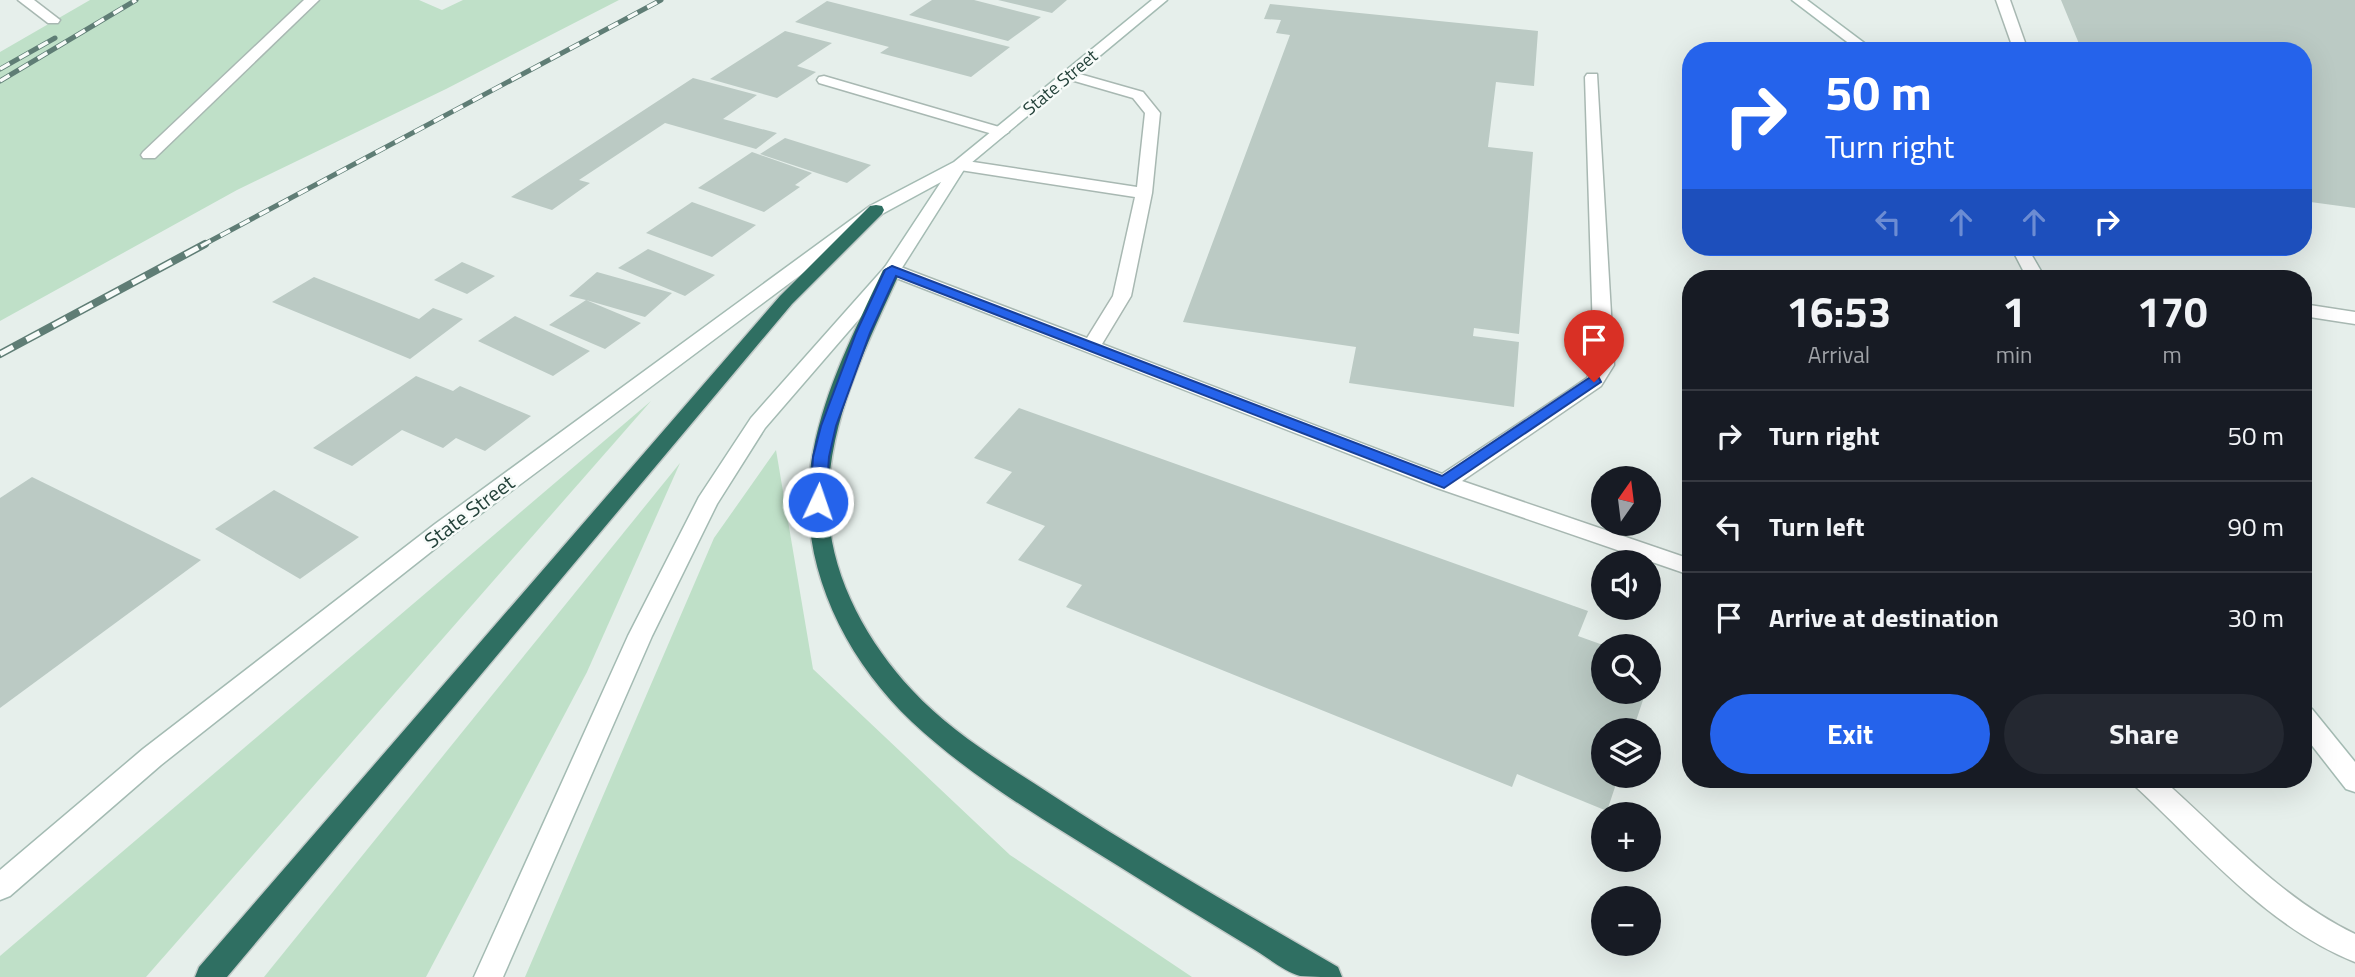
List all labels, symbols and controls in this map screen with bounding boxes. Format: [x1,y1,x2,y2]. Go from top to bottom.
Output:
street label: State Street [1017,42,1104,121]
text: 50 m [1825,54,1932,129]
icon: right [1710,70,1801,161]
text: Turn right [1825,122,1954,170]
icon: left [1869,203,1907,241]
icon: ahead [1942,203,1980,241]
icon: ahead [2015,203,2053,241]
icon: right [2088,203,2126,241]
text: 16:53 [1786,279,1891,343]
text: 1 [2002,279,2026,343]
text: 170 [2137,279,2207,343]
pin [1564,310,1624,382]
icon: arrive [1575,321,1613,359]
text: Arrival [1808,337,1870,372]
text: min [1996,337,2032,372]
text: m [2163,337,2182,372]
text: Turn right [1769,416,1880,455]
text: 50 m [2227,416,2284,455]
icon: right [1710,417,1748,455]
position arrow [781,465,855,539]
street label: State Street [417,466,521,556]
north arrow [1591,466,1661,536]
map controls [1591,466,1661,956]
text: Turn left [1769,507,1864,546]
text: 90 m [2227,507,2284,546]
icon: left [1710,508,1748,546]
button: sound [1591,550,1661,620]
text: Arrive at destination [1769,598,1999,637]
text: 30 m [2227,598,2284,637]
icon: arrive [1710,599,1748,637]
button: search [1591,634,1661,704]
button: Exit [1710,694,1990,774]
button: Share [2004,694,2284,774]
button: layers [1591,718,1661,788]
button: + [1591,802,1661,872]
button: − [1591,886,1661,956]

